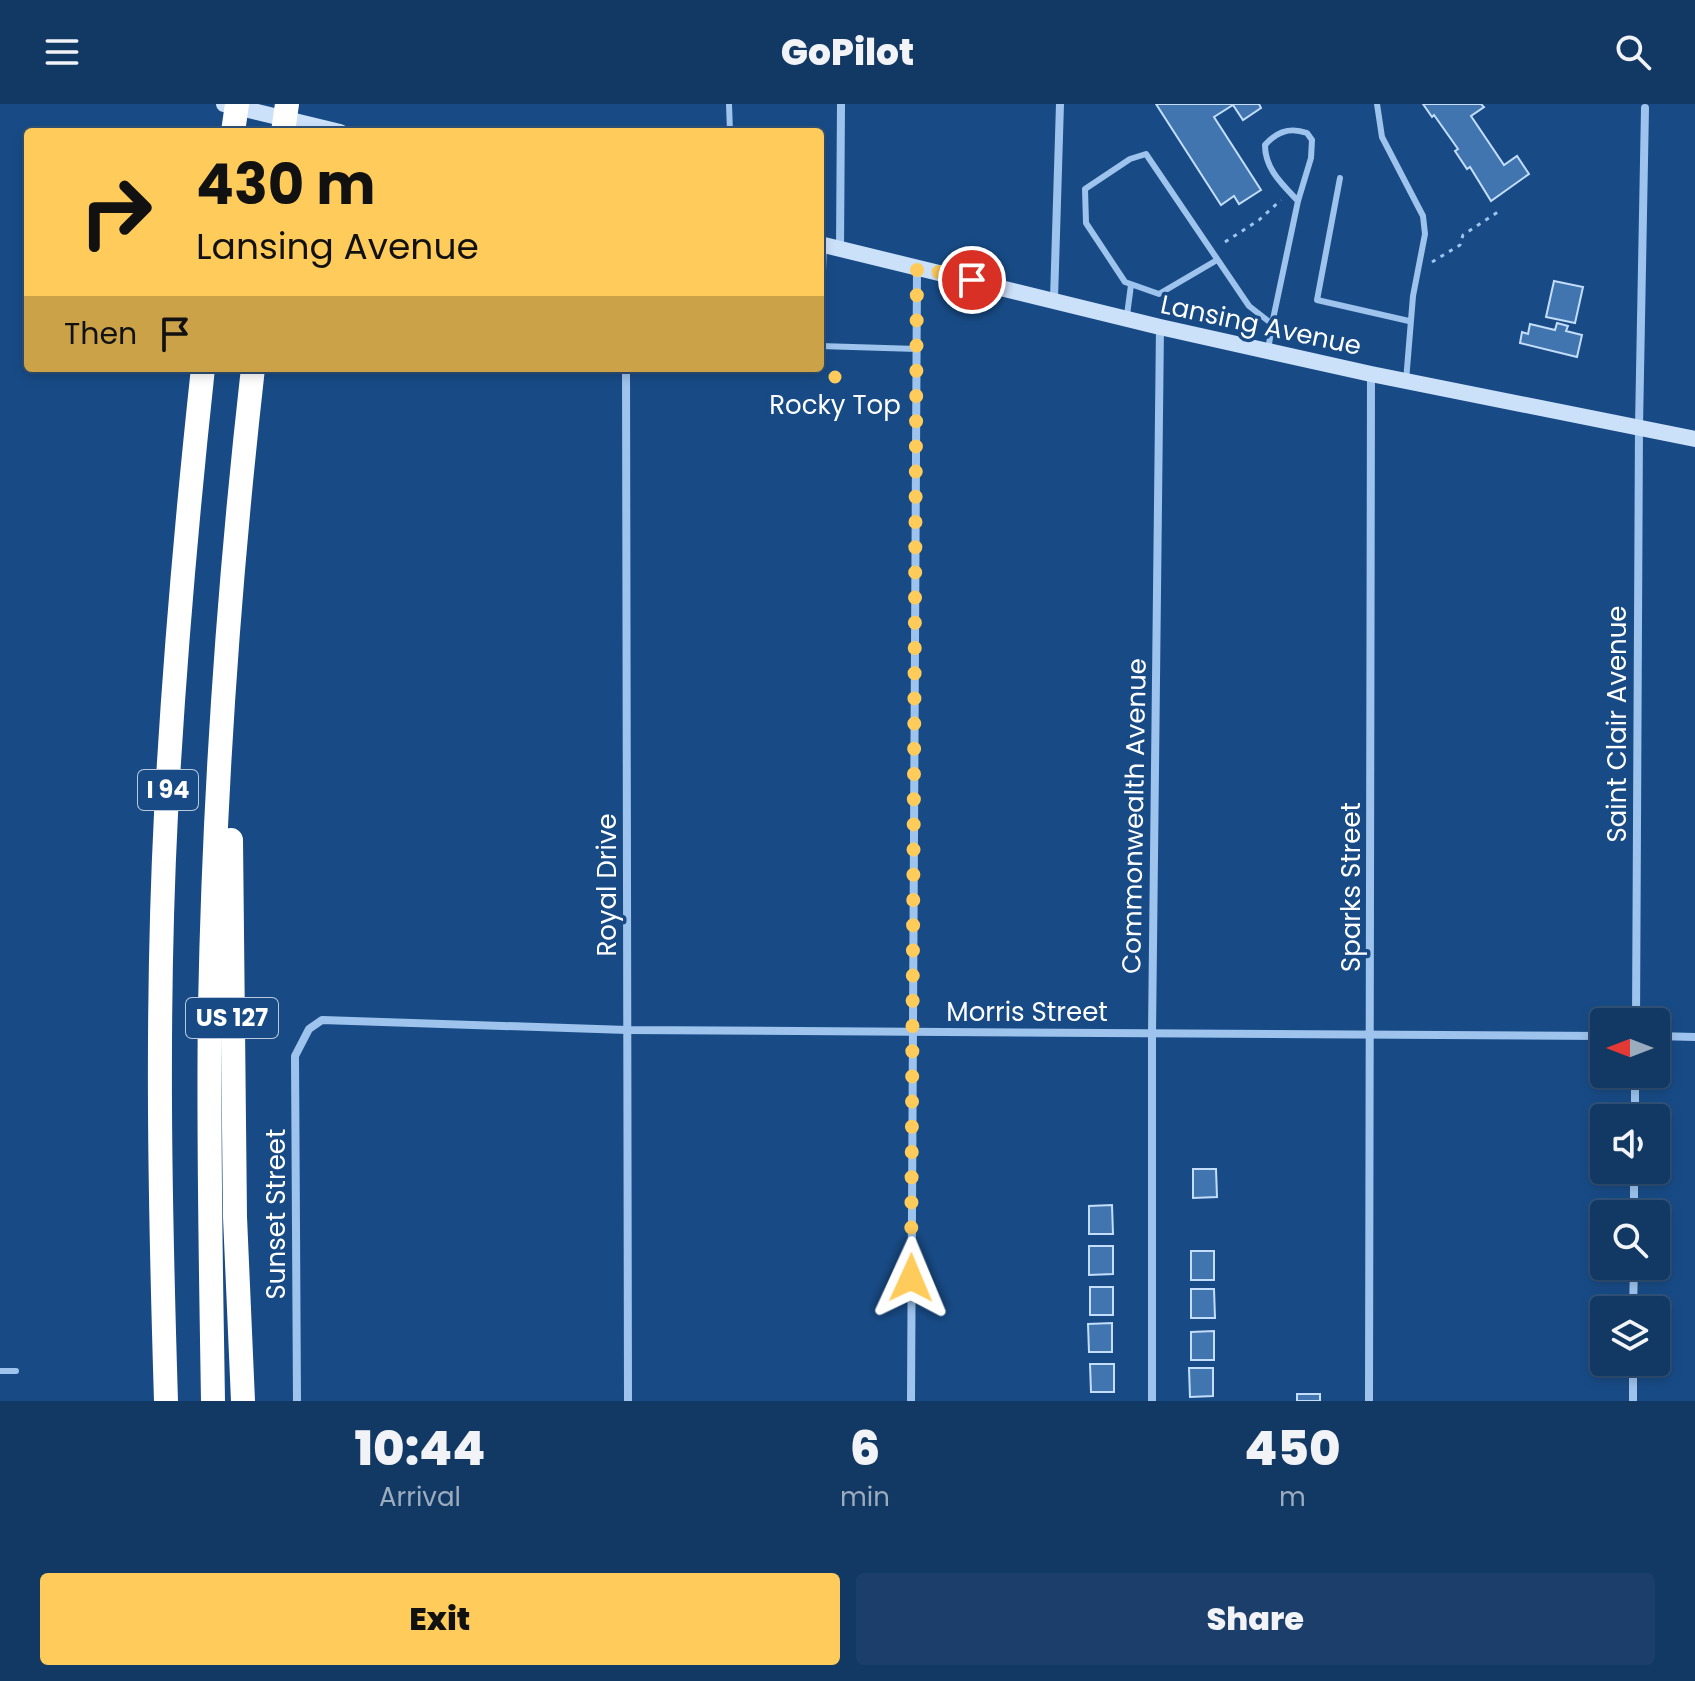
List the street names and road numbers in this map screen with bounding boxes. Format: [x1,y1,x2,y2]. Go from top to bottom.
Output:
street label: Lansing Avenue [1157,286,1365,364]
street label: Saint Clair Avenue [1599,606,1635,843]
street label: Commonwealth Avenue [1113,658,1155,974]
road number: I 94 [138,770,198,810]
street label: Sparks Street [1333,802,1369,972]
street label: Royal Drive [589,813,625,957]
street label: Morris Street [946,994,1108,1030]
road number: US 127 [186,998,278,1038]
street label: Sunset Street [258,1129,294,1299]

